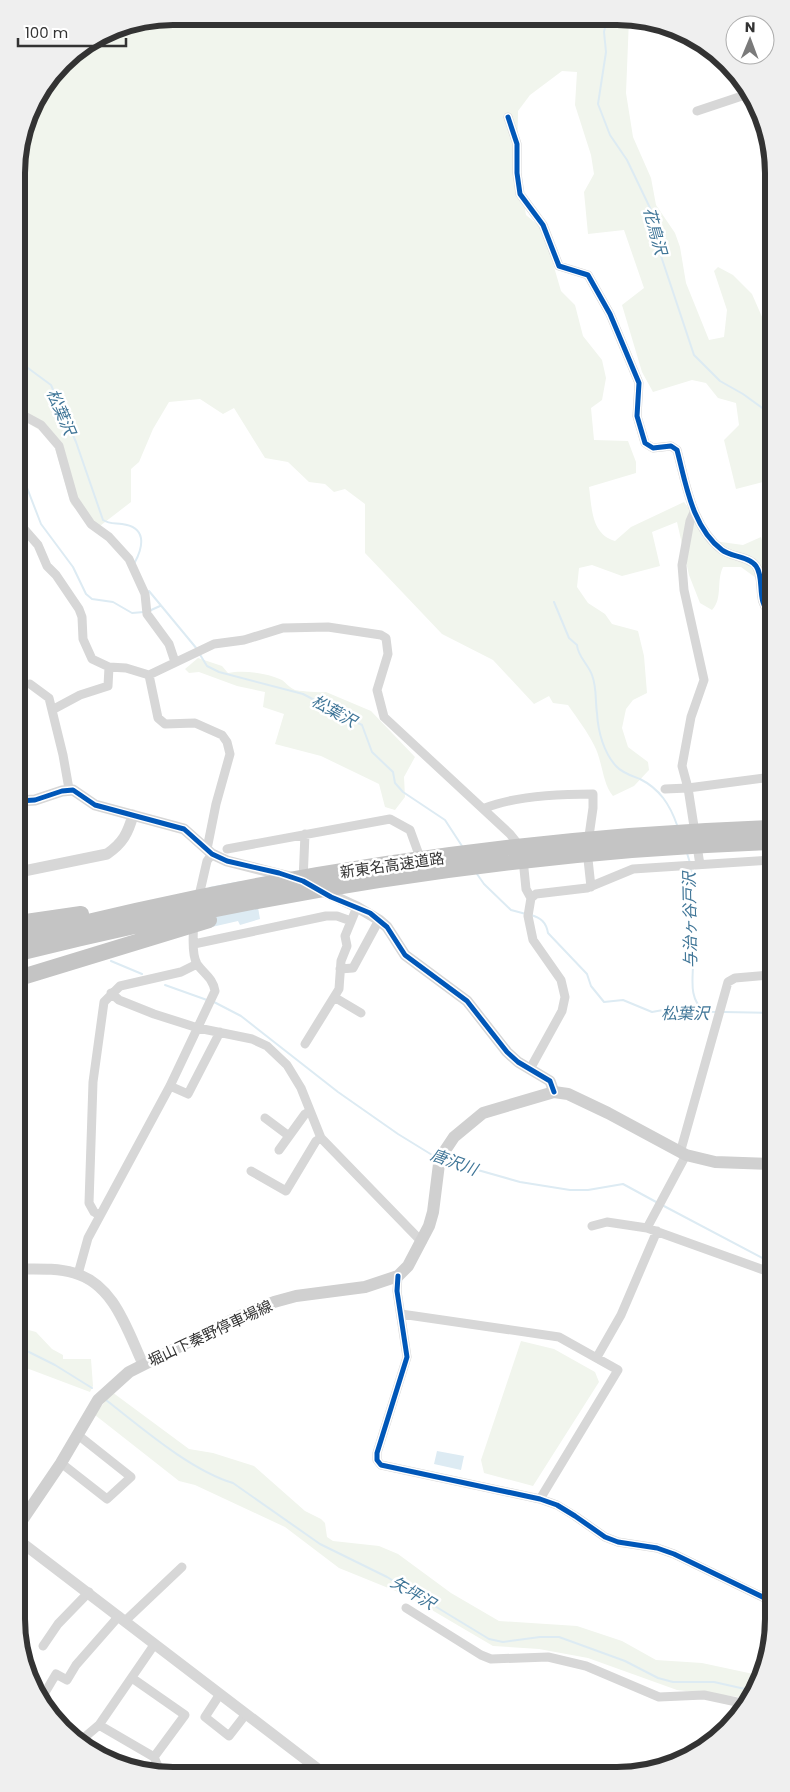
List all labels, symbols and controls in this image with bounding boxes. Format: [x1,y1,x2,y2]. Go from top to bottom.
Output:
scale bar [18,15,125,47]
north arrow [725,15,775,65]
text: N [745,17,756,37]
text: 100 m [25,22,68,43]
water label: 花鳥沢 [638,205,673,259]
water label: 松葉沢 [41,385,82,440]
water label: 松葉沢 [307,689,362,734]
street label: 新東名高速道路 [339,847,445,883]
water label: 与治ヶ谷戸沢 [678,870,702,968]
water label: 松葉沢 [661,1002,711,1025]
water label: 唐沢川 [428,1143,482,1182]
street label: 堀山下秦野停車場線 [144,1295,276,1371]
water label: 矢坪沢 [386,1571,441,1616]

